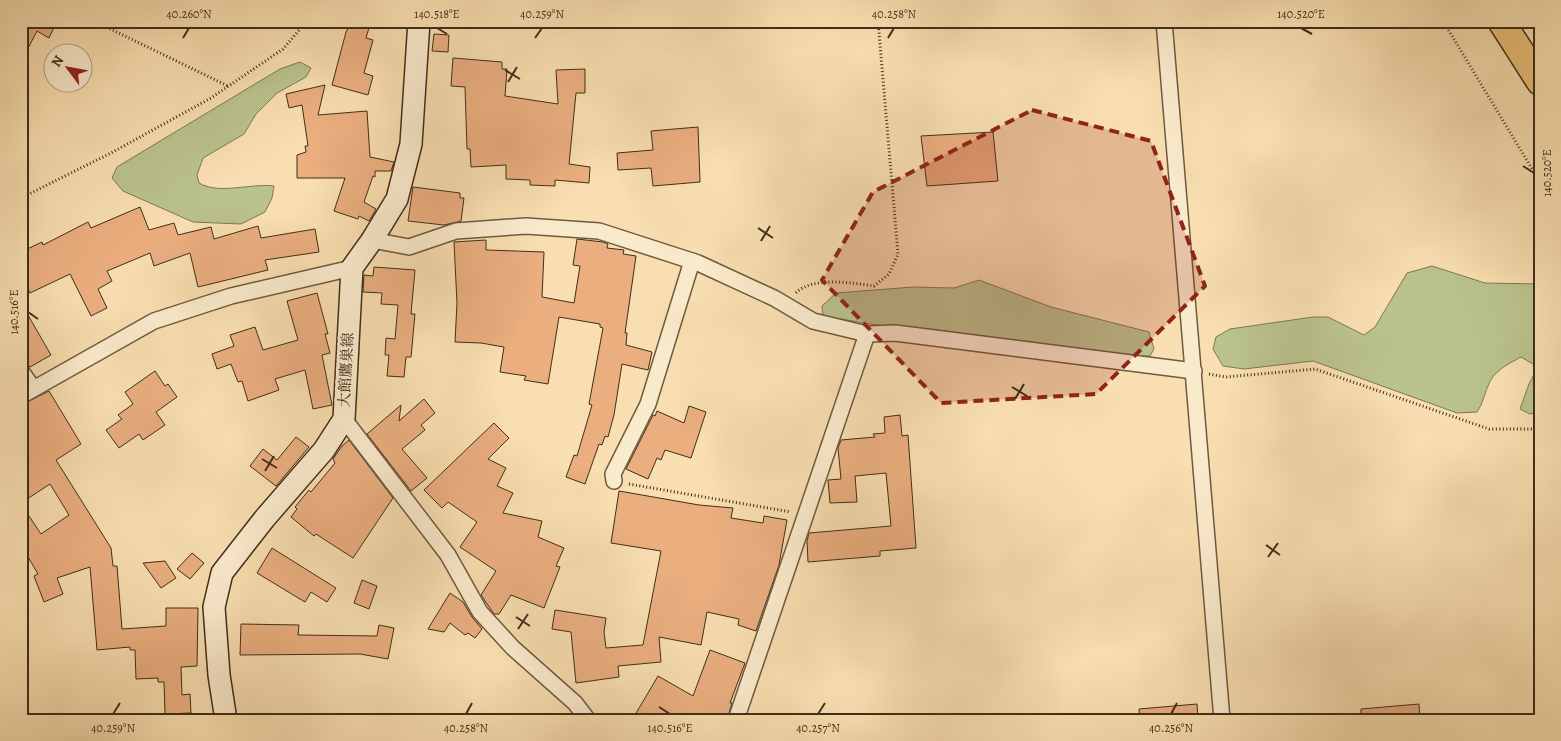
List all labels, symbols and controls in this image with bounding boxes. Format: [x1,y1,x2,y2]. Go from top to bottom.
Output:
text: 40.260°N [166,6,212,22]
text: 140.518°E [414,6,460,22]
text: 40.259°N [520,6,564,22]
text: 40.258°N [872,6,917,22]
text: 140.520°E [1277,6,1325,22]
north arrow [42,42,92,92]
text: N [47,52,68,71]
text: 140.520°E [1539,149,1555,197]
text: 140.516°E [6,289,22,335]
street label: 大館鷹巣線 [334,332,358,408]
text: 40.259°N [91,720,135,736]
text: 40.258°N [444,720,489,736]
text: 140.516°E [647,720,693,736]
text: 40.257°N [796,720,840,736]
text: 40.256°N [1149,720,1193,736]

